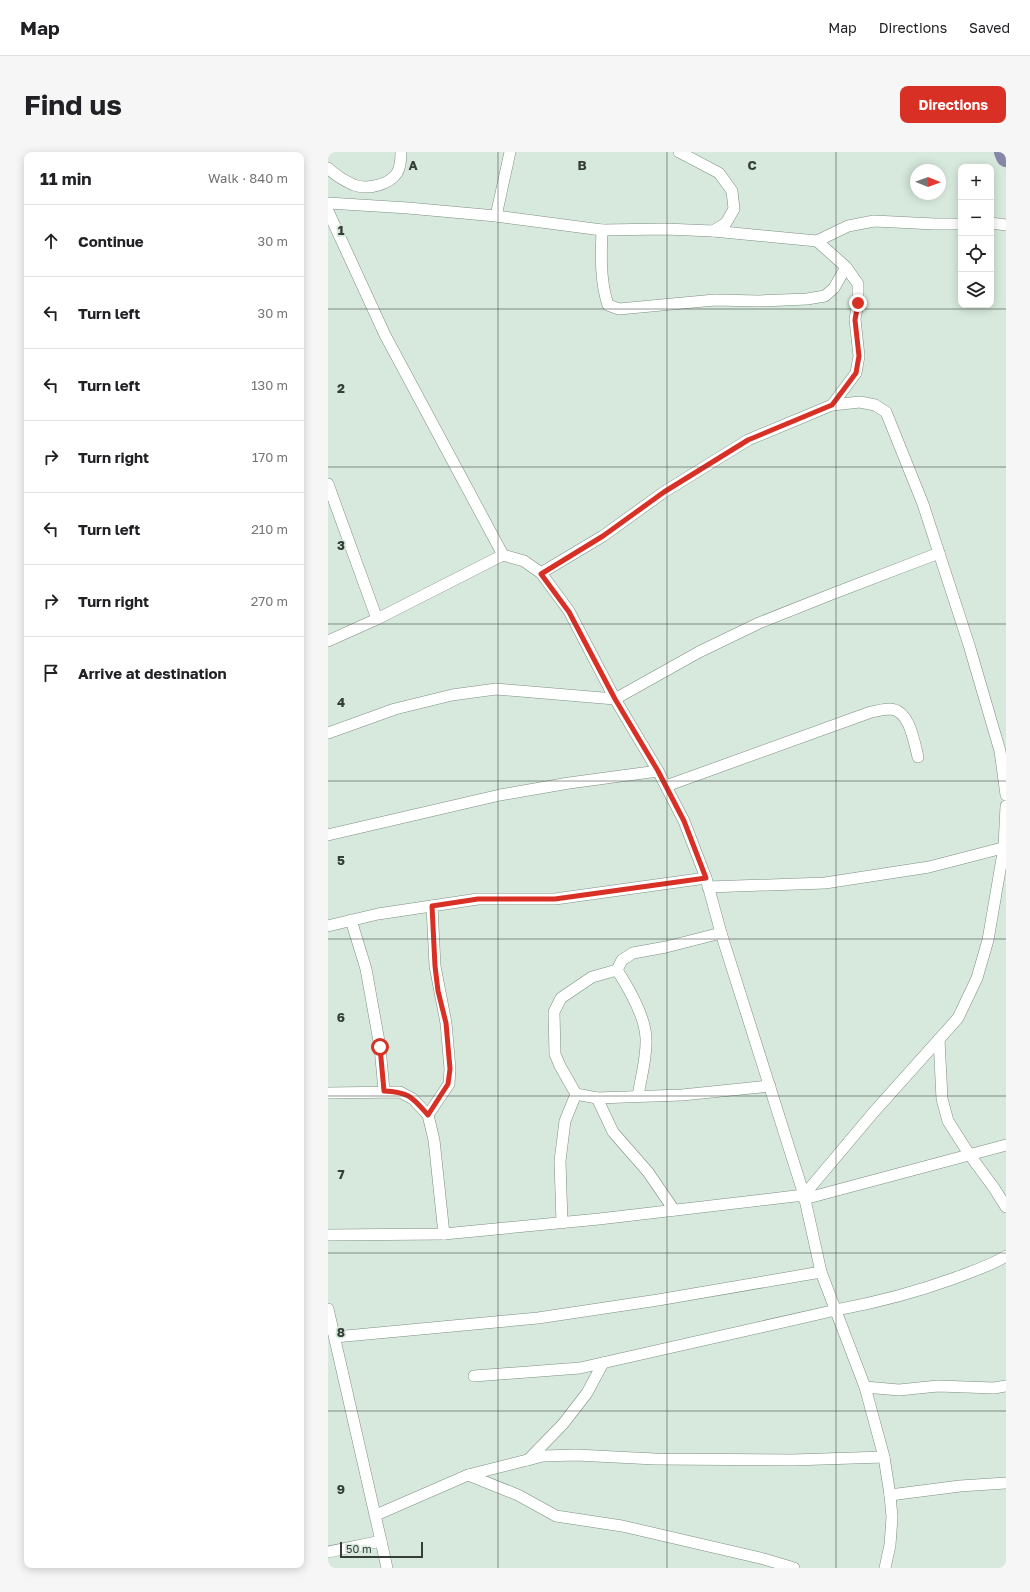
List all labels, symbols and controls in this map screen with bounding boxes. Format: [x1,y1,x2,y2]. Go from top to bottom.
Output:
text: Map [20,16,60,39]
text: Map [828,19,857,36]
text: Directions [879,19,947,36]
text: Saved [969,19,1010,36]
button: Directions [900,86,1006,123]
text: Find us [24,88,122,121]
text: A [408,157,418,173]
text: B [577,157,587,173]
text: C [747,157,757,173]
north arrow [910,164,946,200]
map controls [958,164,994,308]
button: + [958,164,994,200]
text: 11 min [40,168,92,189]
text: Walk · 840 m [208,170,288,186]
button: − [958,200,994,236]
text: 1 [338,222,345,238]
icon: ahead [40,230,62,252]
text: Continue [78,232,144,250]
text: 30 m [258,233,288,249]
button: locate [958,236,994,272]
button: layers [958,272,994,308]
route end [849,294,867,312]
icon: left [40,302,62,324]
text: Turn left [78,304,140,322]
text: 30 m [258,305,288,321]
icon: left [40,374,62,396]
text: Turn left [78,376,140,394]
text: 130 m [251,377,288,393]
text: 2 [337,380,345,396]
icon: right [40,446,62,468]
text: Turn right [78,448,149,466]
text: 170 m [252,449,288,465]
icon: left [40,518,62,540]
text: Turn left [78,520,140,538]
text: 210 m [251,521,288,537]
text: 3 [337,537,345,553]
icon: right [40,590,62,612]
text: Turn right [78,592,149,610]
text: 270 m [251,593,288,609]
icon: arrive [40,662,62,684]
text: Arrive at destination [78,664,227,682]
text: 4 [337,694,345,710]
text: 5 [337,852,345,868]
text: 6 [337,1009,345,1025]
route start [371,1038,389,1056]
text: 7 [337,1166,345,1182]
text: 8 [337,1324,345,1340]
text: 9 [337,1481,345,1497]
scale bar [340,1540,423,1559]
text: 50 m [346,1542,372,1555]

